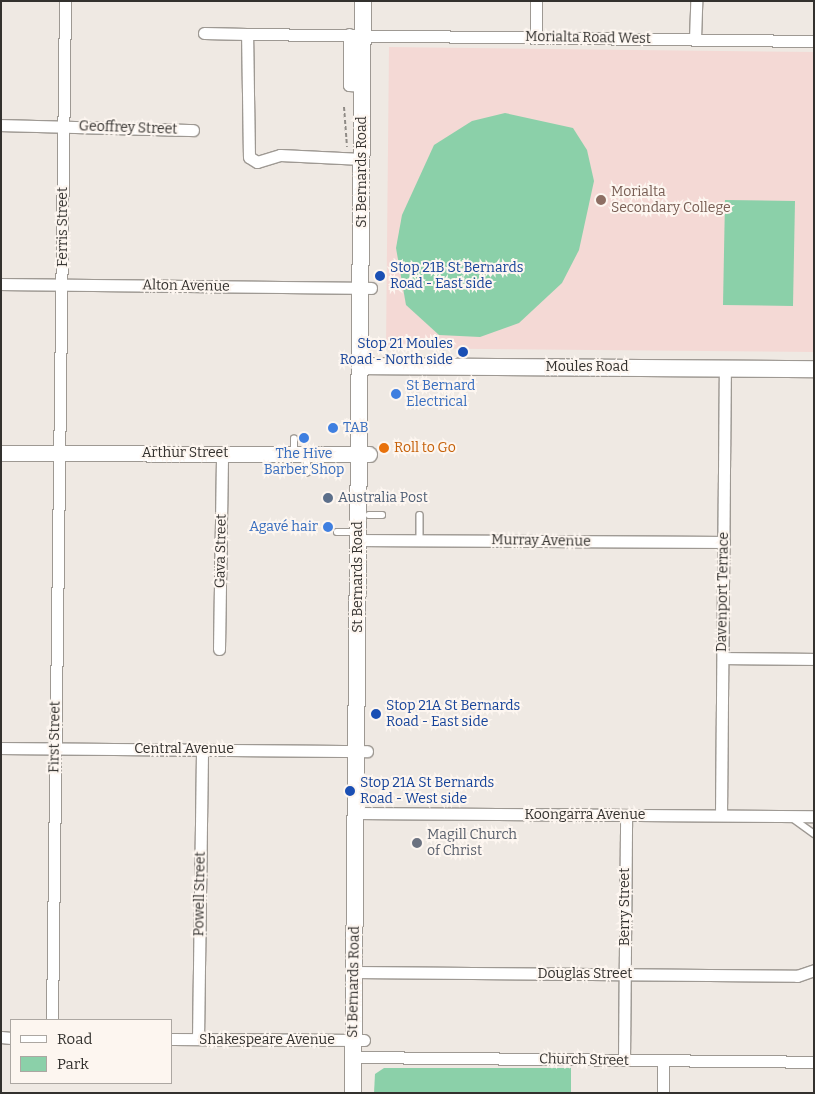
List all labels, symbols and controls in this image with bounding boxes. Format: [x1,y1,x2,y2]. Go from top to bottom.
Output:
street label: Morialta Road West [525,29,651,47]
street label: St Bernards Road [354,116,370,228]
street label: Geoffrey Street [78,118,178,138]
place label: Morialta Secondary College [611,184,731,216]
street label: Ferris Street [55,187,71,267]
marker: Morialta Secondary College [595,194,607,206]
place label: Stop 21B St Bernards Road - East side [390,260,523,292]
marker: Stop 21B St Bernards Road - East side [374,270,386,282]
street label: Alton Avenue [142,277,230,295]
place label: Stop 21 Moules Road - North side [340,336,453,368]
marker: Stop 21 Moules Road - North side [457,346,469,358]
street label: Moules Road [545,359,629,375]
place label: St Bernard Electrical [406,378,475,411]
marker: St Bernard Electrical [390,388,402,400]
place label: TAB [343,420,369,436]
marker: TAB [327,422,339,434]
marker: The Hive Barber Shop [298,432,310,444]
place label: Roll to Go [394,440,456,456]
marker: Roll to Go [378,442,390,454]
street label: Arthur Street [142,445,228,461]
place label: The Hive Barber Shop [264,446,344,478]
place label: Australia Post [338,490,428,506]
marker: Australia Post [322,492,334,504]
street label: Gava Street [212,514,230,588]
place label: Agavé hair [249,519,318,535]
marker: Agavé hair [322,521,334,533]
street label: St Bernards Road [350,521,366,633]
street label: Murray Avenue [491,532,591,550]
street label: Davenport Terrace [714,532,732,652]
place label: Stop 21A St Bernards Road - East side [386,698,520,730]
street label: First Street [46,701,64,773]
marker: Stop 21A St Bernards Road - East side [370,708,382,720]
street label: Central Avenue [134,741,234,757]
place label: Stop 21A St Bernards Road - West side [360,775,494,808]
marker: Stop 21A St Bernards Road - West side [344,785,356,797]
street label: Koongarra Avenue [524,807,646,823]
place label: Magill Church of Christ [427,827,517,860]
marker: Magill Church of Christ [411,837,423,849]
street label: Powell Street [191,851,209,937]
street label: Berry Street [617,868,633,946]
street label: St Bernards Road [345,926,363,1038]
street label: Douglas Street [538,966,632,982]
legend [10,1019,172,1084]
text: Road [57,1030,92,1048]
street label: Shakespeare Avenue [199,1032,335,1048]
street label: Church Street [539,1051,629,1069]
text: Park [57,1055,89,1073]

